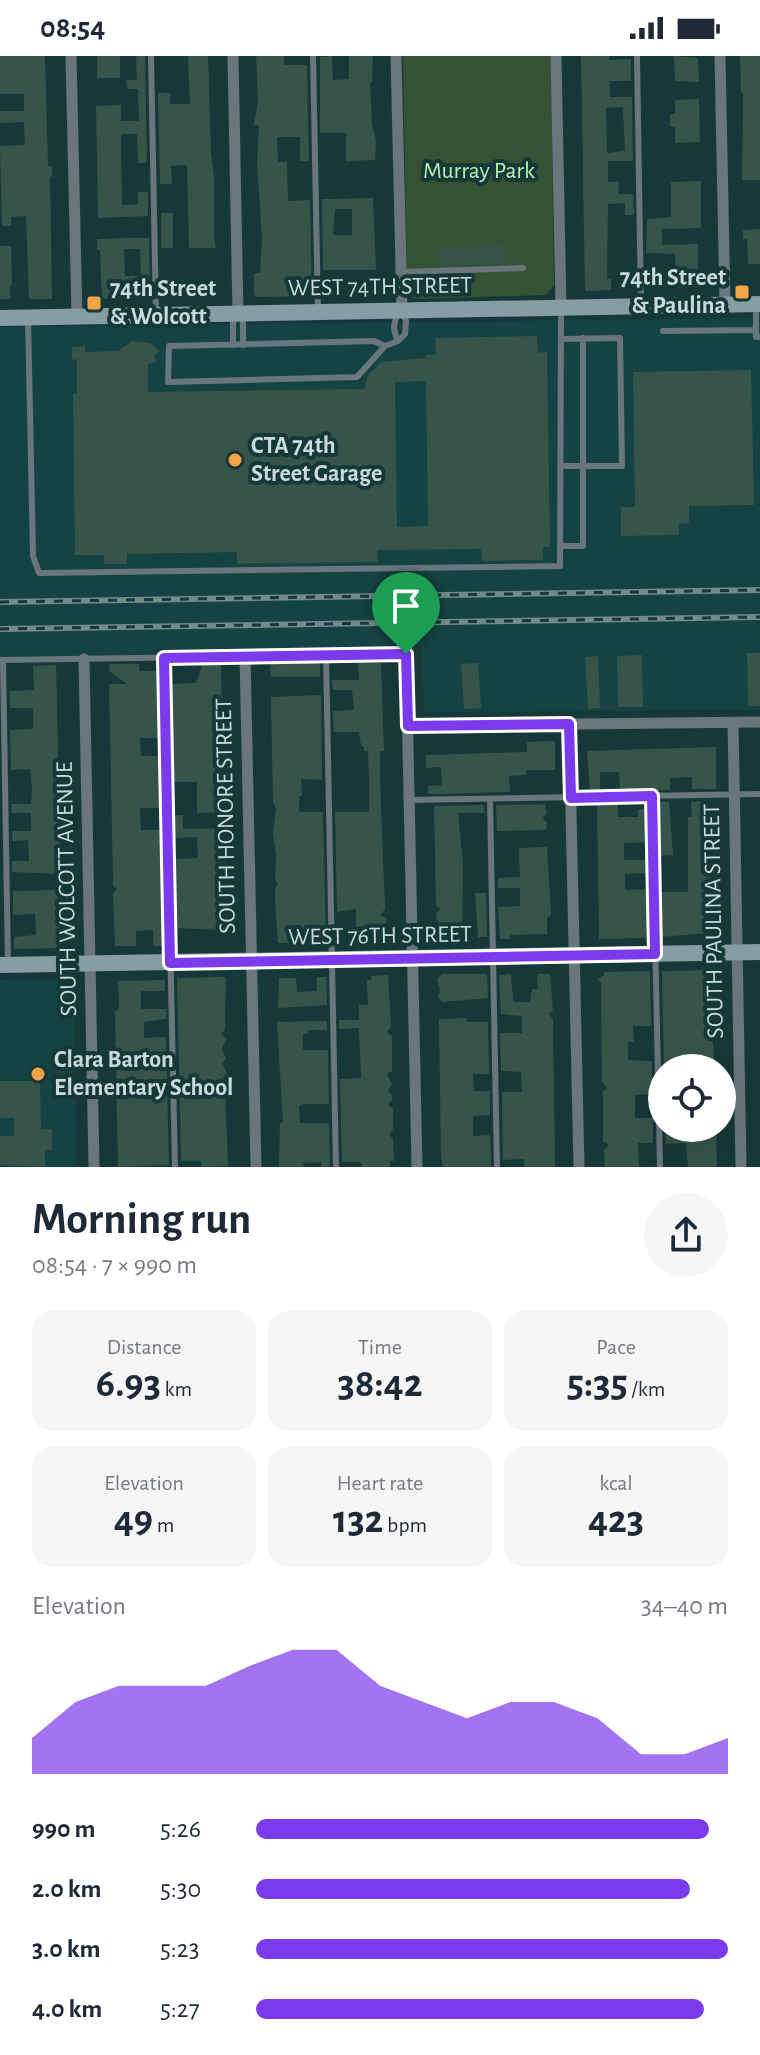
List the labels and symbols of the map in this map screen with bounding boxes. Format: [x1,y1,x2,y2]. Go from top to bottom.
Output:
park label: Murray Park [423,159,535,183]
place label: 74th Street & Paulina [620,266,726,318]
street label: WEST 74TH STREET [288,273,473,301]
place label: 74th Street & Wolcott [110,277,216,329]
marker: 74th Street & Paulina [733,283,751,301]
marker: 74th Street & Wolcott [85,294,103,312]
place label: CTA 74th Street Garage [251,434,382,486]
marker: CTA 74th Street Garage [226,451,244,469]
pin [372,572,440,654]
street label: SOUTH HONORE STREET [212,698,240,934]
street label: SOUTH WOLCOTT AVENUE [53,761,81,1017]
street label: SOUTH PAULINA STREET [700,803,728,1039]
street label: WEST 76TH STREET [288,922,472,950]
place label: Clara Barton Elementary School [54,1048,233,1100]
marker: Clara Barton Elementary School [29,1065,47,1083]

